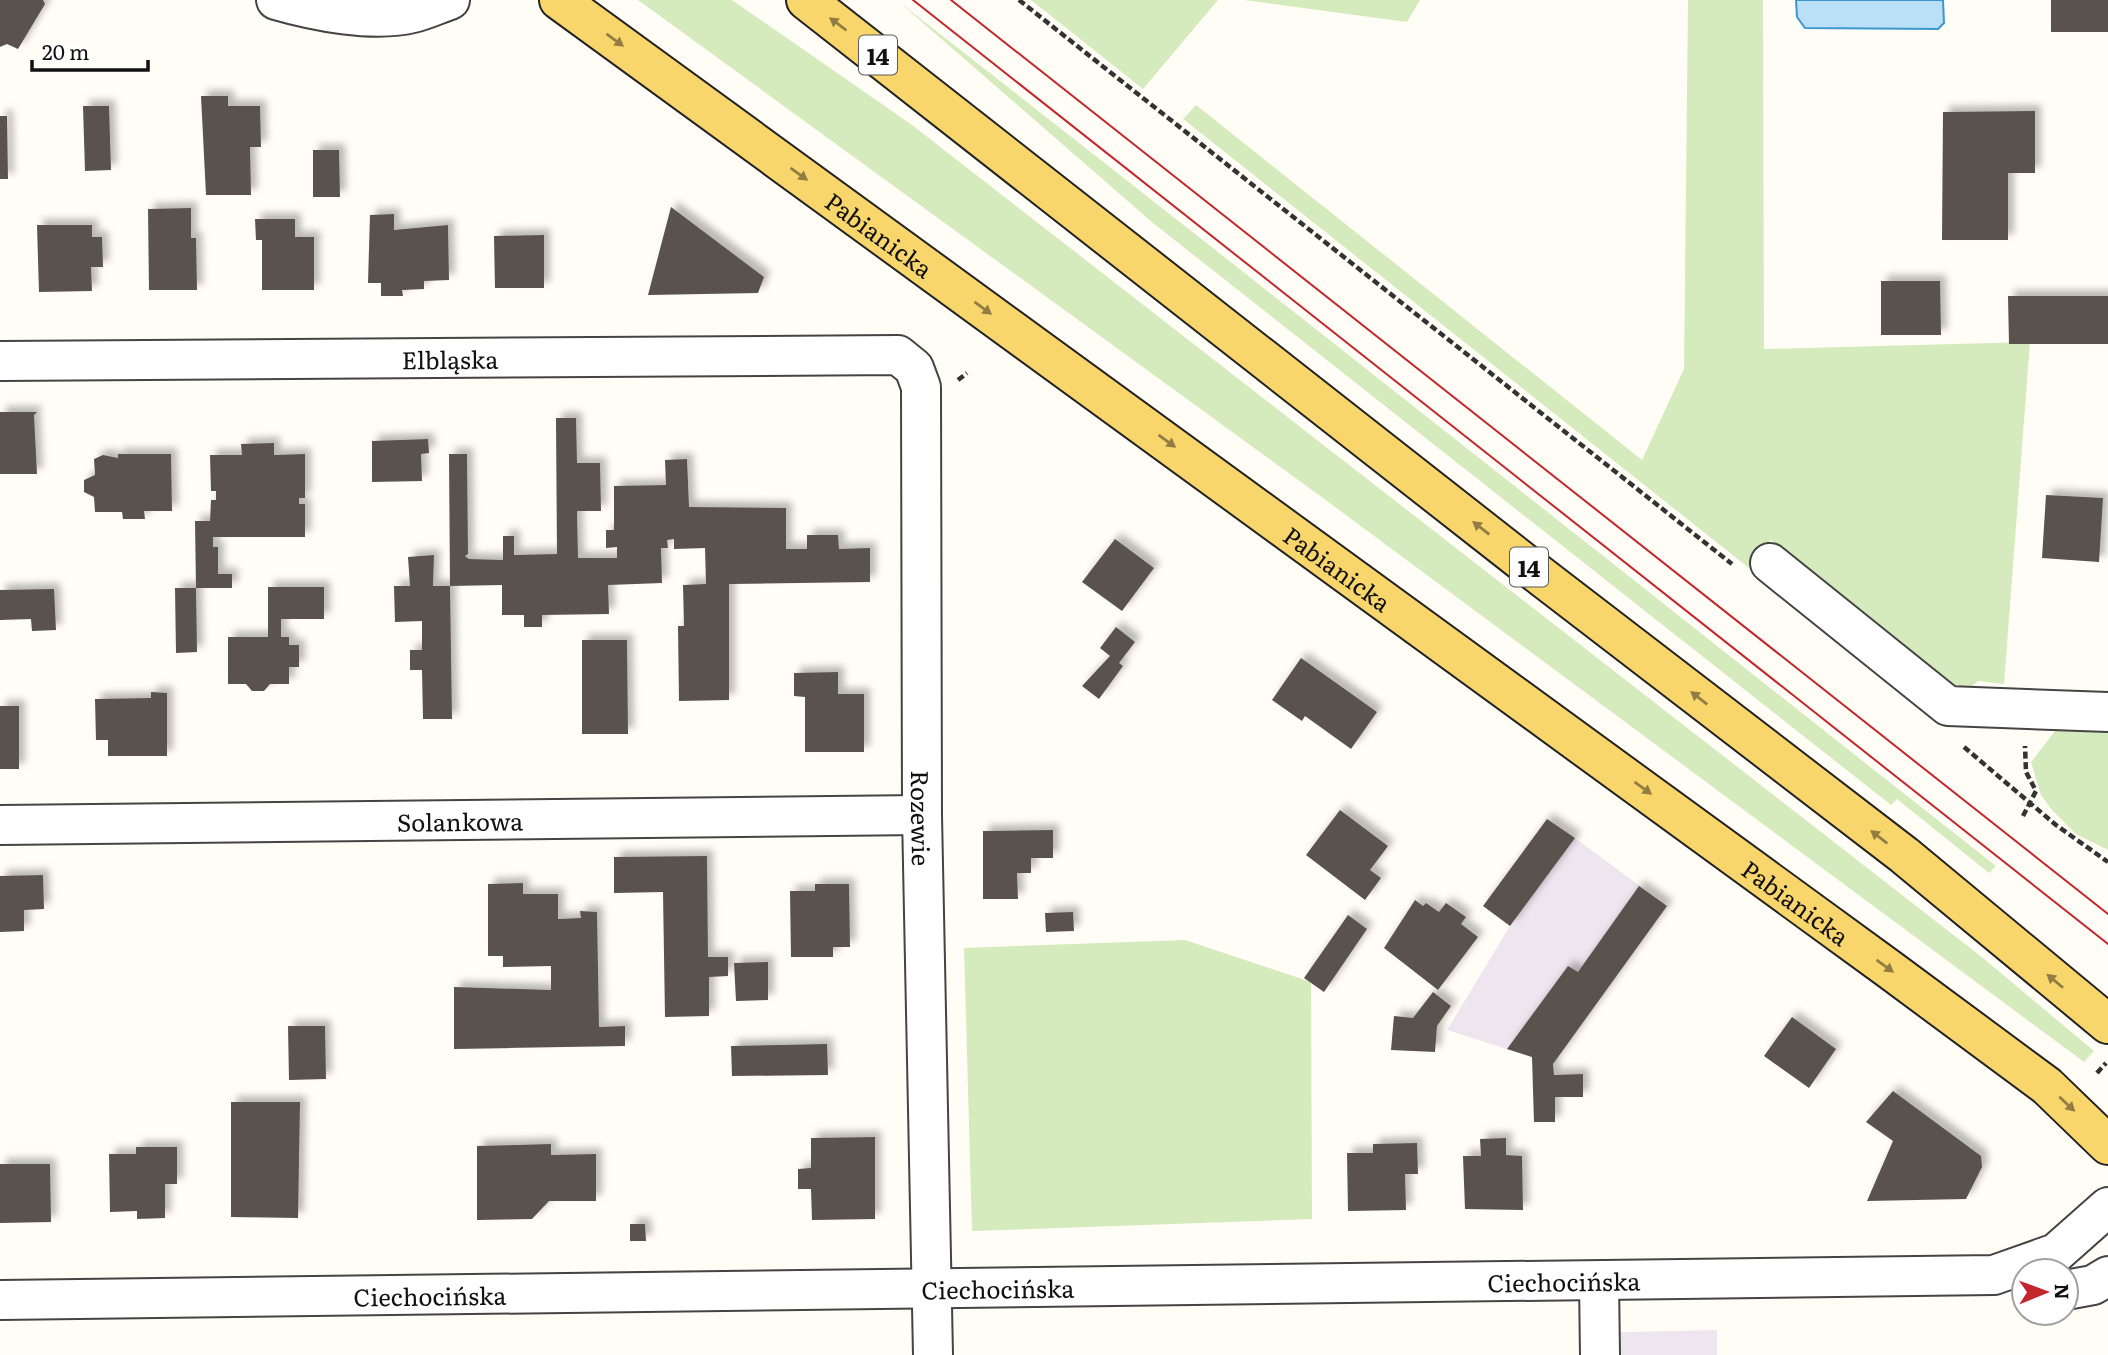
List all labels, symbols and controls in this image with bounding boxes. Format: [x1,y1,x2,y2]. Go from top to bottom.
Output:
one-way arrow [829,18,847,32]
scale bar [32,28,147,72]
one-way arrow [606,33,624,47]
text: 20 m [42,35,89,66]
road number: 14 [859,36,897,74]
one-way arrow [790,167,808,181]
street label: Pabianicka [819,183,941,285]
one-way arrow [974,300,992,314]
street label: Elbląska [402,340,498,376]
one-way arrow [1158,434,1176,448]
street label: Pabianicka [1277,517,1399,619]
one-way arrow [1472,521,1490,536]
road number: 14 [1510,548,1548,586]
one-way arrow [1690,691,1708,705]
street label: Rozewie [904,770,941,866]
one-way arrow [1634,781,1652,795]
street label: Solankowa [397,802,523,838]
one-way arrow [1871,829,1889,844]
street label: Pabianicka [1736,851,1857,953]
one-way arrow [1876,959,1894,973]
one-way arrow [2047,974,2064,989]
one-way arrow [2058,1095,2075,1111]
north arrow [2010,1257,2080,1327]
street label: Ciechocińska [1487,1262,1641,1299]
street label: Ciechocińska [921,1269,1075,1306]
street label: Ciechocińska [353,1276,507,1313]
text: N [2049,1283,2077,1300]

